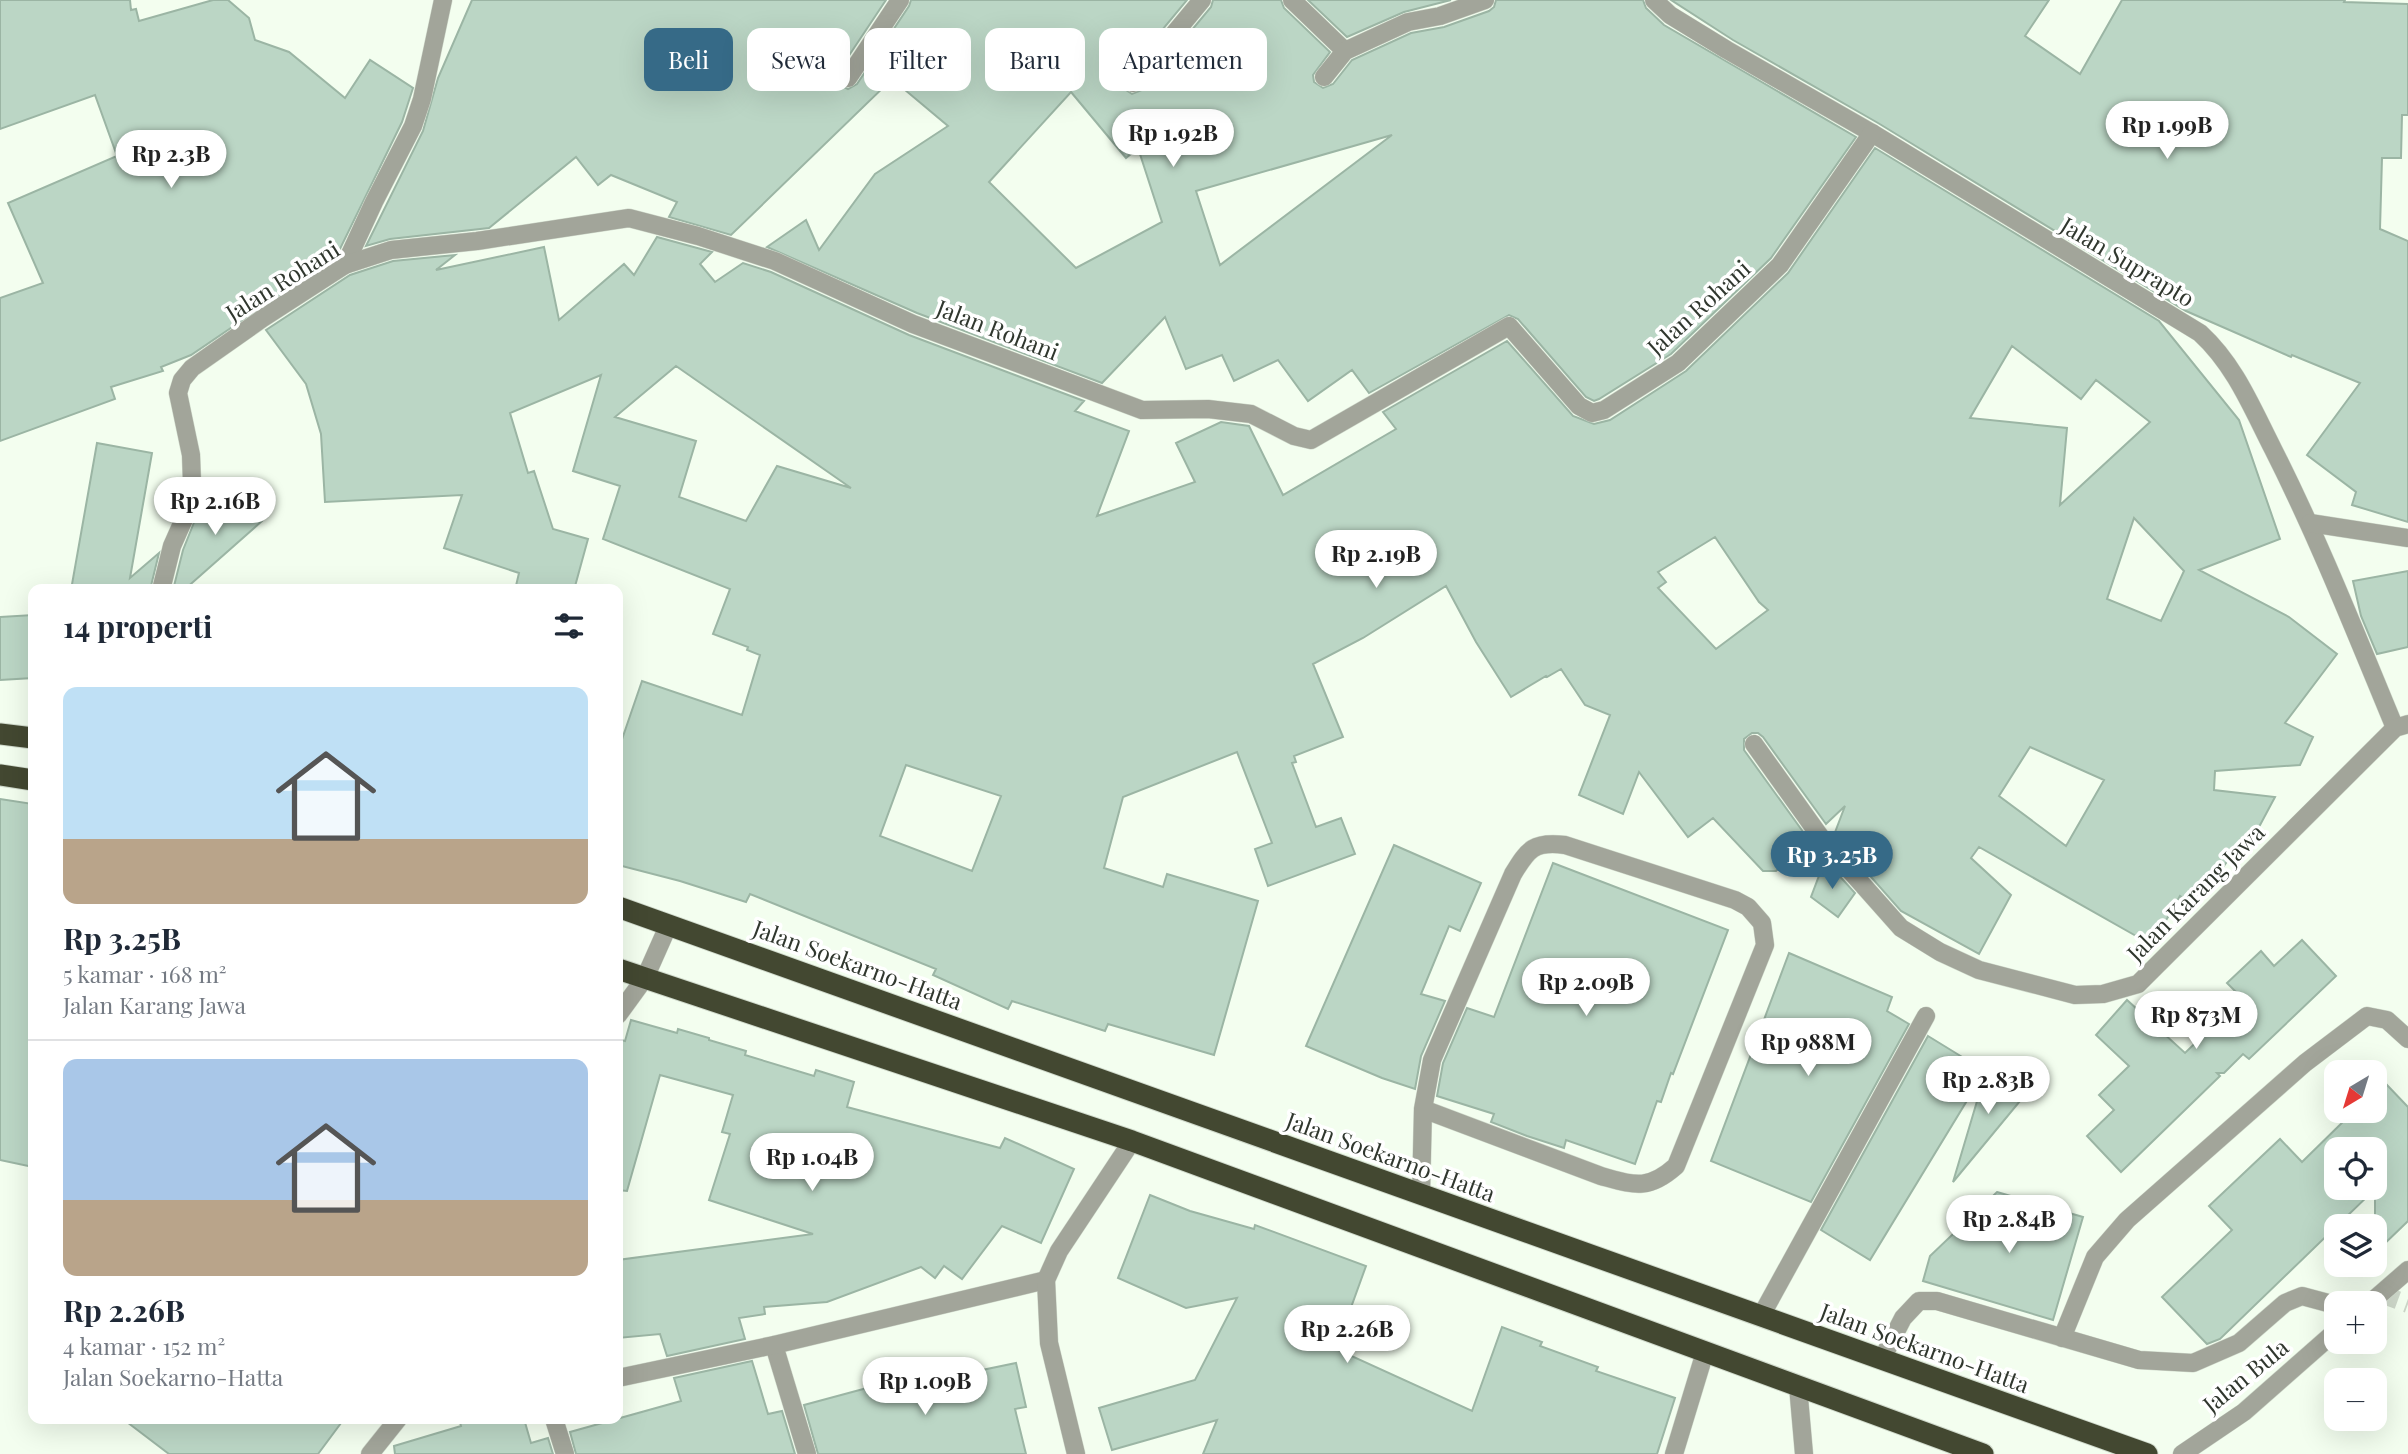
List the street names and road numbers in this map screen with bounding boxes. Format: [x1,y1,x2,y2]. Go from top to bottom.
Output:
street label: Jalan Suprapto [2054,208,2201,313]
street label: Jalan Rohani [218,233,345,328]
street label: Jalan Rohani [1639,252,1756,362]
street label: Jalan Rohani [931,291,1064,367]
street label: Jalan Karang Jawa [2119,816,2271,968]
street label: Jalan Soekarno-Hatta [748,911,967,1016]
street label: Jalan Soekarno-Hatta [1281,1103,1500,1208]
street label: Jalan Soekarno-Hatta [1815,1294,2034,1399]
street label: Jalan Bula [2195,1331,2295,1420]

